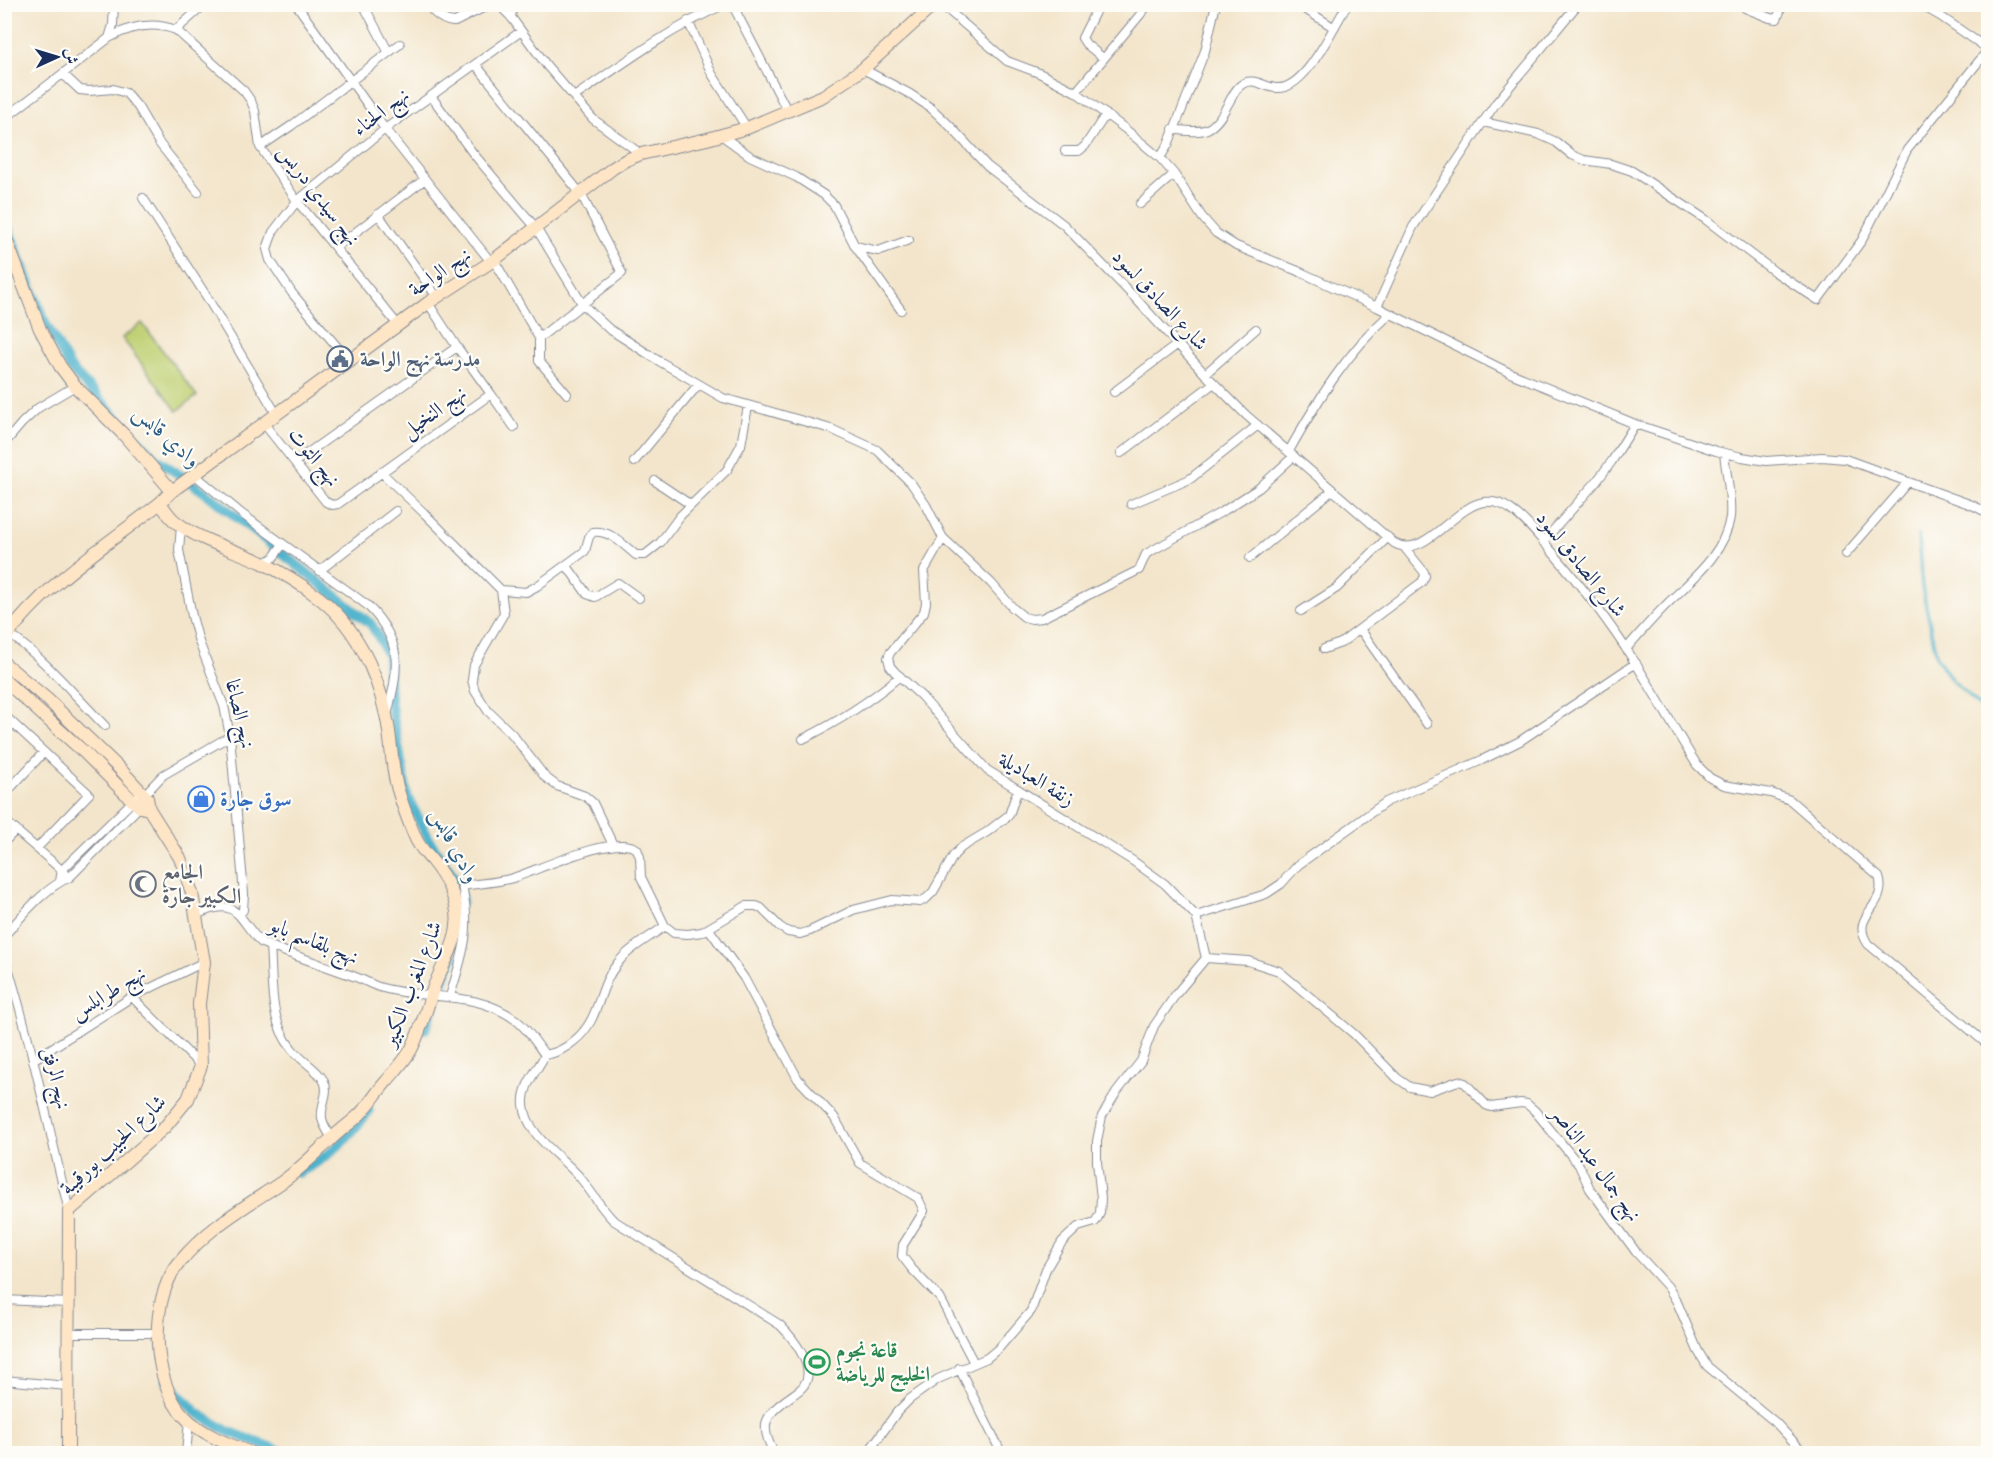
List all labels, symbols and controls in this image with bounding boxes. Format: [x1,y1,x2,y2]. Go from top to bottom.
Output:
north arrow [27,27,87,87]
text: ش [60,47,81,65]
street label: نهج الحناء [347,82,418,146]
street label: نهج سيدي دريس [268,139,366,254]
street label: نهج الواحة [404,241,479,307]
street label: شارع الصادق لسود [1103,243,1214,359]
public building icon: مدرسة نهج الواحة [325,344,355,374]
place label: مدرسة نهج الواحة [360,346,480,378]
street label: نهج النخيل [396,380,475,448]
water label: وادي قابس [125,398,207,476]
street label: نهج التوت [278,422,346,495]
street label: شارع الصادق لسود [1527,505,1632,625]
street label: نهج الصاغا [214,677,261,752]
street label: زنقة العباديلة [993,745,1080,813]
shop icon: سوق جارة [186,784,216,814]
place label: سوق جارة [220,786,292,813]
water label: وادي قابس [421,802,487,889]
place label: الجامع الكبير جارة [162,859,241,910]
mosque icon: الجامع الكبير جارة [128,869,158,899]
street label: نهج بلقاسم بابو [261,910,362,978]
street label: شارع المغرب الكبير [375,917,452,1054]
street label: نهج طرابلس [65,960,153,1030]
street label: نهج الرفق [30,1044,77,1113]
street label: شارع الحبيب بورقيبة [54,1089,175,1204]
street label: نهج جمال عبد الناصر [1540,1099,1647,1230]
place label: قاعة نجوم الخليج للرياضة [836,1337,930,1393]
sports icon: قاعة نجوم الخليج للرياضة [802,1347,832,1377]

